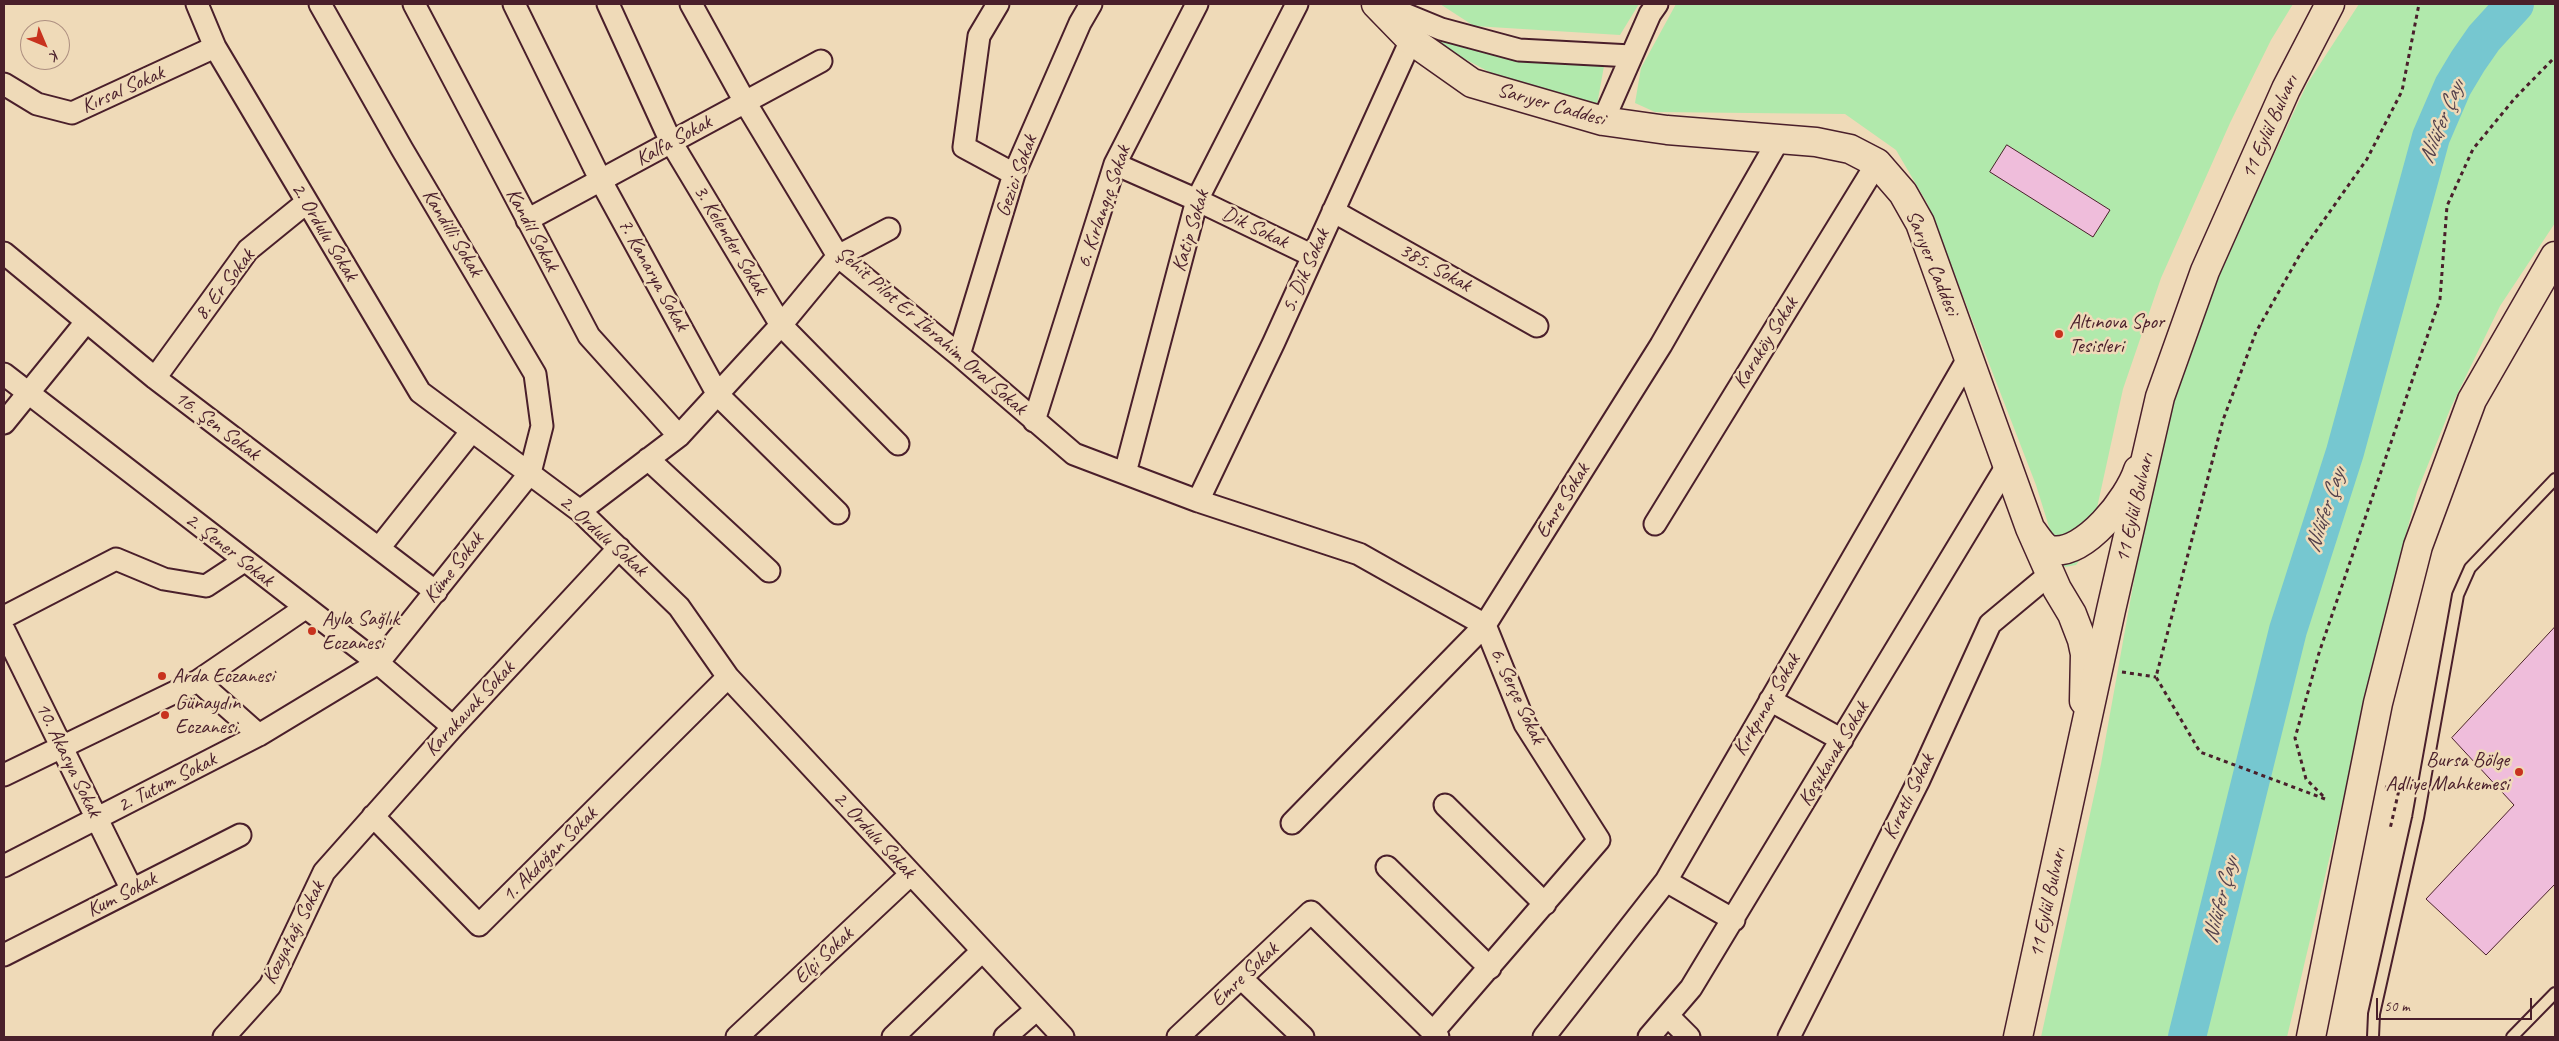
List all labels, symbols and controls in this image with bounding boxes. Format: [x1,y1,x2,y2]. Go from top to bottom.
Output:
north arrow [20,20,70,70]
text: K [47,47,64,64]
street label: Kırsal Sokak [78,61,168,119]
street label: 11 Eylül Bulvarı [2236,71,2304,183]
water label: Nilüfer Çayı [2413,76,2471,168]
street label: Sarıyer Caddesi [1494,78,1608,132]
street label: Kalfa Sokak [632,110,716,172]
street label: Gezici Sokak [991,132,1043,220]
street label: 6. Kırlangıç Sokak [1071,142,1137,272]
street label: 2. Ordulu Sokak [285,178,363,286]
street label: 3. Kelender Sokak [687,180,773,300]
street label: Kandil Sokak [500,184,564,276]
street label: Kandilli Sokak [416,185,488,281]
street label: Katip Sokak [1167,187,1215,275]
street label: Dik Sokak [1218,201,1292,255]
street label: Sarıyer Caddesi [1900,207,1964,319]
street label: 7. Kanarya Sokak [612,214,694,336]
street label: 5. Dik Sokak [1276,225,1336,317]
street label: 385. Sokak [1394,238,1476,298]
street label: Şehit Pilot Er İbrahim Oral Sokak [830,241,1032,421]
street label: 8. Er Sokak [189,244,261,326]
street label: Karaköy Sokak [1728,293,1804,393]
place label: Altınova Spor Tesisleri [2069,309,2164,359]
marker: Altınova Spor Tesisleri [2053,328,2065,340]
street label: 16. Şen Sokak [169,386,265,466]
street label: 11 Eylül Bulvarı [2110,451,2160,565]
street label: Emre Sokak [1530,459,1596,543]
water label: Nilüfer Çayı [2300,464,2352,556]
street label: 2. Ordulu Sokak [554,490,652,582]
street label: 2. Şener Sokak [180,508,278,592]
street label: Küme Sokak [419,528,489,608]
place label: Ayla Sağlık Eczanesi [322,606,399,656]
marker: Ayla Sağlık Eczanesi [306,625,318,637]
street label: 6. Serçe Sokak [1484,644,1550,748]
street label: Kırkpınar Sokak [1728,649,1806,761]
street label: Karakavak Sokak [419,656,521,762]
place label: Arda Eczanesi [172,663,274,689]
marker: Arda Eczanesi [156,670,168,682]
place label: Günaydın Eczanesi [175,690,240,740]
street label: Koşukavak Sokak [1793,697,1875,811]
street label: 10. Akasya Sokak [29,699,107,821]
marker: Günaydın Eczanesi [159,709,171,721]
street label: 2. Tutum Sokak [113,747,221,819]
place label: Bursa Bölge Adliye Mahkemesi [2385,747,2509,797]
street label: Kıratlı Sokak [1878,750,1940,844]
marker: Bursa Bölge Adliye Mahkemesi [2513,766,2525,778]
street label: 2. Ordulu Sokak [827,786,921,884]
street label: 1. Akdoğan Sokak [497,802,603,908]
street label: 11 Eylül Bulvarı [2024,846,2072,960]
water label: Nilüfer Çayı [2198,854,2244,946]
street label: Kum Sokak [83,867,161,923]
street label: Kozyatağı Sokak [257,877,331,989]
street label: Elçi Sokak [789,922,859,990]
street label: Emre Sokak [1206,937,1284,1013]
scale bar [2379,988,2535,1020]
text: 50 m [2384,997,2410,1016]

